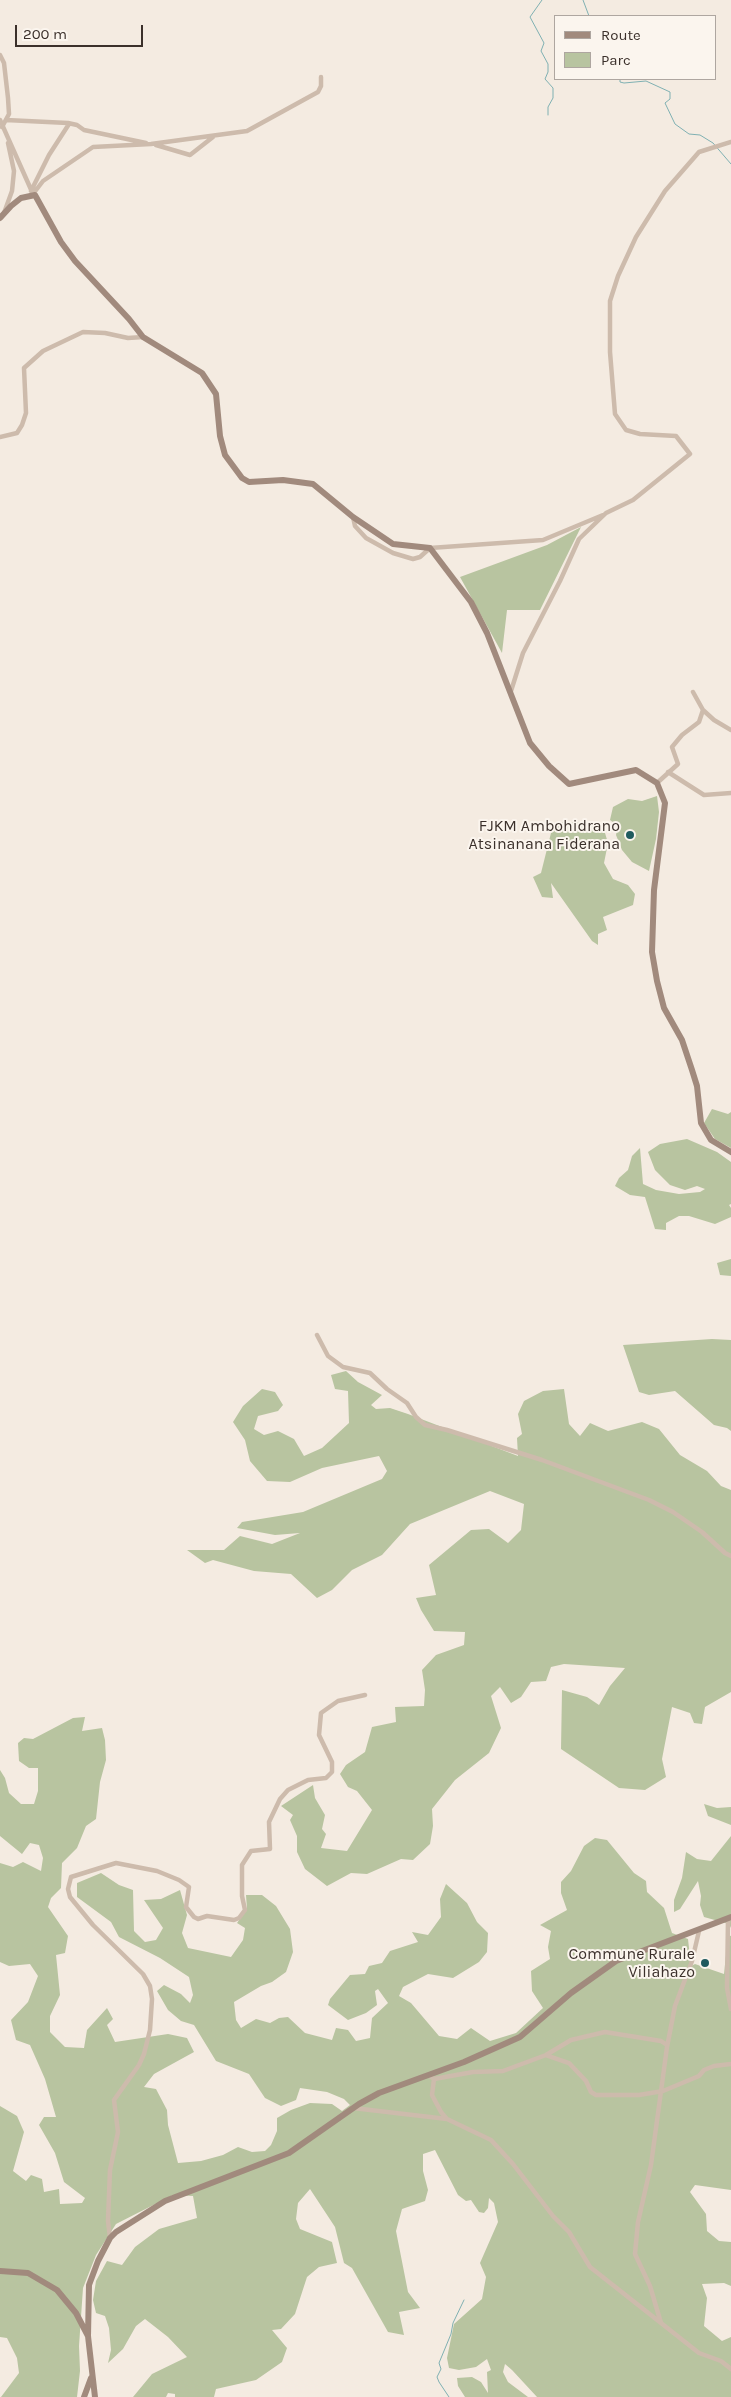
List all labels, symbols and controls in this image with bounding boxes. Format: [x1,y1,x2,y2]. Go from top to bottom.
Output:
scale bar [18,15,145,47]
legend [554,15,716,80]
text: 200 m [23,25,67,43]
text: Route [601,26,641,44]
text: Parc [601,51,631,69]
place label: FJKM Ambohidrano Atsinanana Fiderana [469,816,620,854]
marker: FJKM Ambohidrano Atsinanana Fiderana [624,829,636,841]
place label: Commune Rurale Viliahazo [568,1944,695,1982]
marker: Commune Rurale Viliahazo [699,1957,711,1969]

